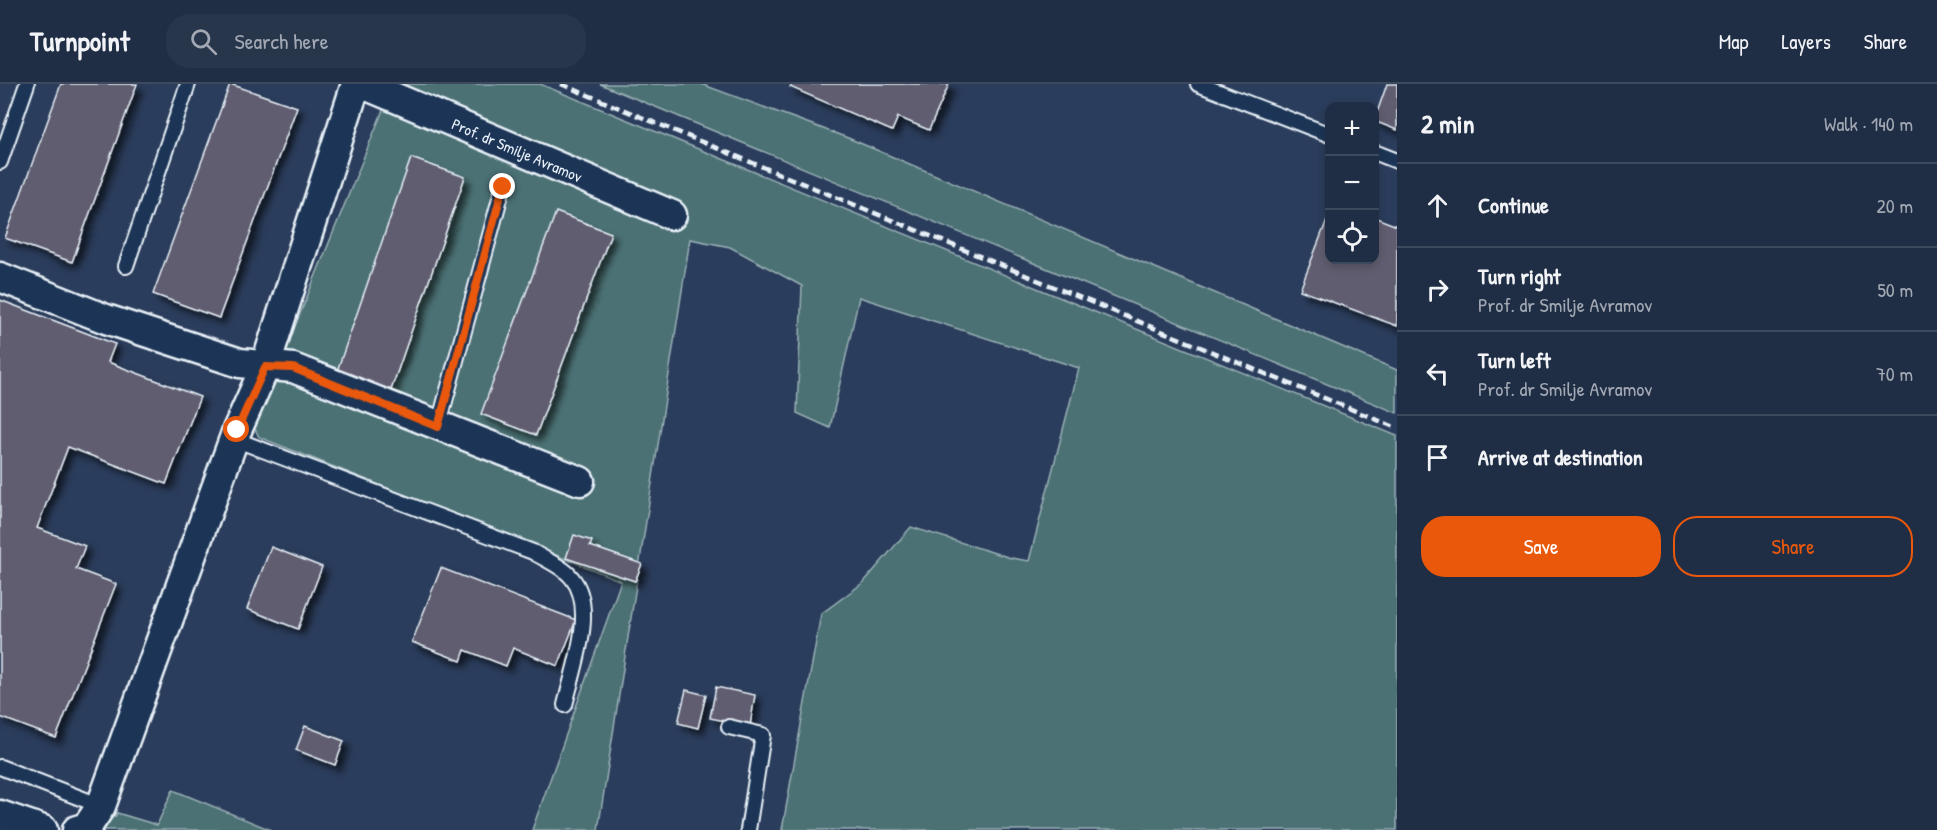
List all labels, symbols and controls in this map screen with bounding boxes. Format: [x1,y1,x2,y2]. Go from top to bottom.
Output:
search box [166,14,586,68]
text: Turnpoint [30,22,130,60]
icon: search [187,25,220,58]
text: Search here [235,26,329,56]
text: Map [1719,27,1748,56]
text: Layers [1781,27,1831,56]
text: Share [1864,27,1907,56]
map controls [1325,102,1379,264]
button: + [1325,102,1379,156]
text: 2 min [1421,106,1474,141]
text: Walk · 140 m [1824,110,1913,137]
street label: Prof. dr Smilje Avramov [449,113,586,188]
button: − [1325,156,1379,210]
route end [489,173,515,199]
icon: ahead [1421,189,1454,222]
text: Continue [1478,190,1549,220]
text: 20 m [1876,192,1913,219]
button: locate [1325,210,1379,264]
text: Turn right [1478,261,1561,291]
icon: right [1421,273,1454,306]
text: 50 m [1877,276,1913,303]
text: Prof. dr Smilje Avramov [1478,291,1652,318]
text: Turn left [1478,345,1551,375]
icon: left [1421,357,1454,390]
text: 70 m [1876,360,1913,387]
text: Prof. dr Smilje Avramov [1478,375,1652,402]
route start [223,416,249,442]
icon: arrive [1421,441,1454,474]
text: Arrive at destination [1478,442,1643,472]
button: Save [1421,516,1661,577]
button: Share [1673,516,1913,577]

